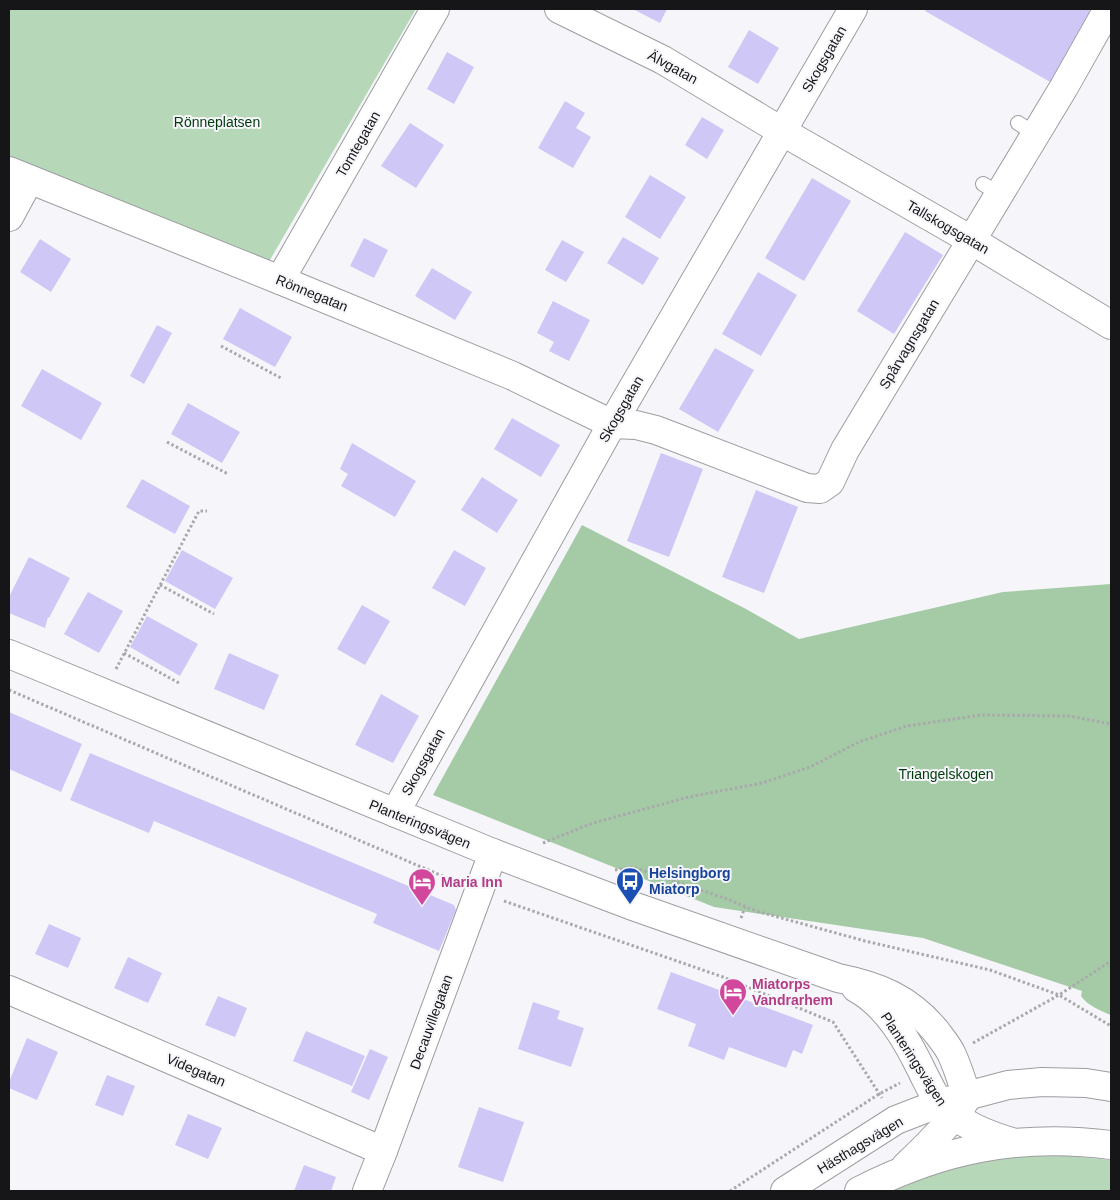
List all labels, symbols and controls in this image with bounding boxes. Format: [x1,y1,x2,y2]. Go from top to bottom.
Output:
street label: Skogsgatan [799,23,849,95]
street label: Älvgatan [645,47,701,87]
street label: Tomtegatan [333,108,383,180]
park label: Rönneplatsen [174,114,260,130]
street label: Tallskogsgatan [904,197,992,257]
street label: Rönnegatan [274,271,350,315]
street label: Spårvagnsgatan [876,296,942,392]
street label: Skogsgatan [596,373,646,445]
street label: Skogsgatan [398,726,448,798]
park label: Triangelskogen [898,766,994,782]
street label: Planteringsvägen [367,796,473,852]
place label: Helsingborg Miatorp [649,865,731,897]
bus stop icon: Helsingborg Miatorp [615,866,645,905]
hotel icon: Maria Inn [407,867,437,906]
place label: Maria Inn [441,874,502,890]
street label: Decauvillegatan [406,972,456,1072]
place label: Miatorps Vandrarhem [752,976,833,1008]
hotel icon: Miatorps Vandrarhem [718,977,748,1016]
street label: Planteringsvägen [878,1009,950,1109]
street label: Videgatan [164,1050,228,1090]
street label: Hästhagsvägen [814,1113,906,1177]

